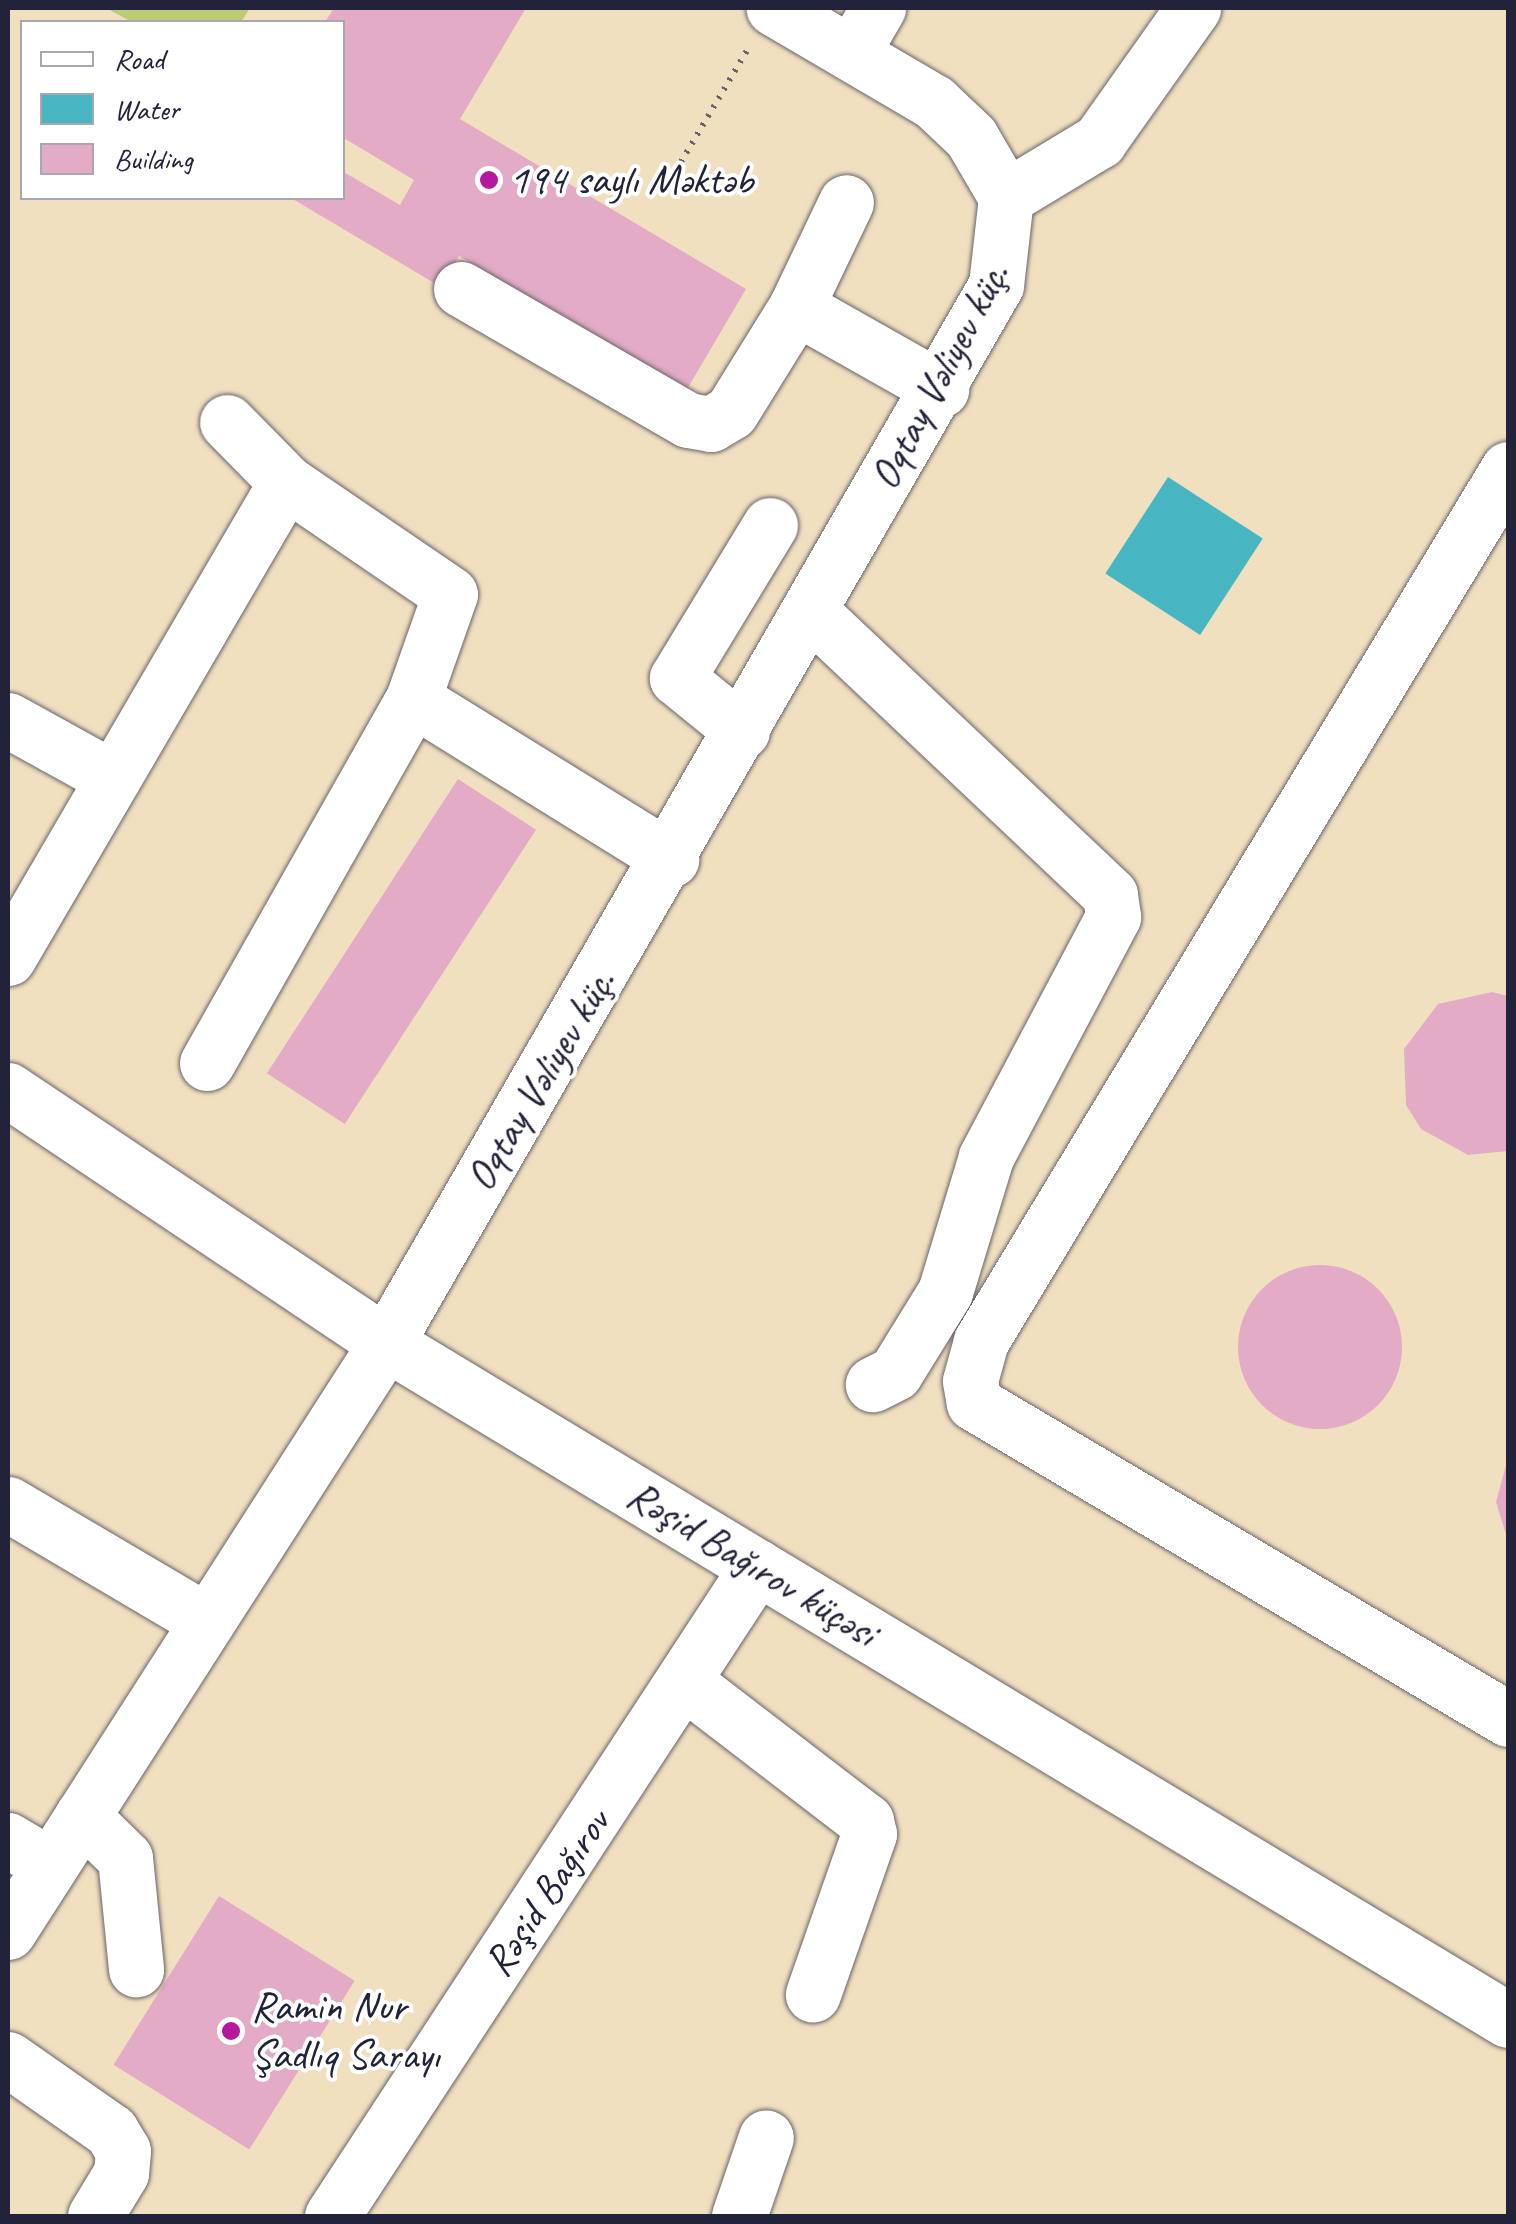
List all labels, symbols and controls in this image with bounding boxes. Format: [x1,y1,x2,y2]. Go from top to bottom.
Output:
legend [20,20,345,200]
text: Road [114,40,164,78]
text: Water [114,90,179,128]
text: Building [114,140,193,178]
place label: 194 saylı Məktəb [509,155,753,205]
marker: 194 saylı Məktəb [478,169,500,191]
street label: Oqtay Vəliyev küç. [859,254,1021,498]
street label: Oqtay Vəliyev küç. [455,960,627,1200]
street label: Rəşid Bağırov küçəsi [617,1469,887,1659]
street label: Rəşid Bağırov [472,1799,622,1987]
place label: Ramin Nur Şadlıq Sarayı [251,1982,440,2080]
marker: Ramin Nur Şadlıq Sarayı [220,2020,242,2042]

